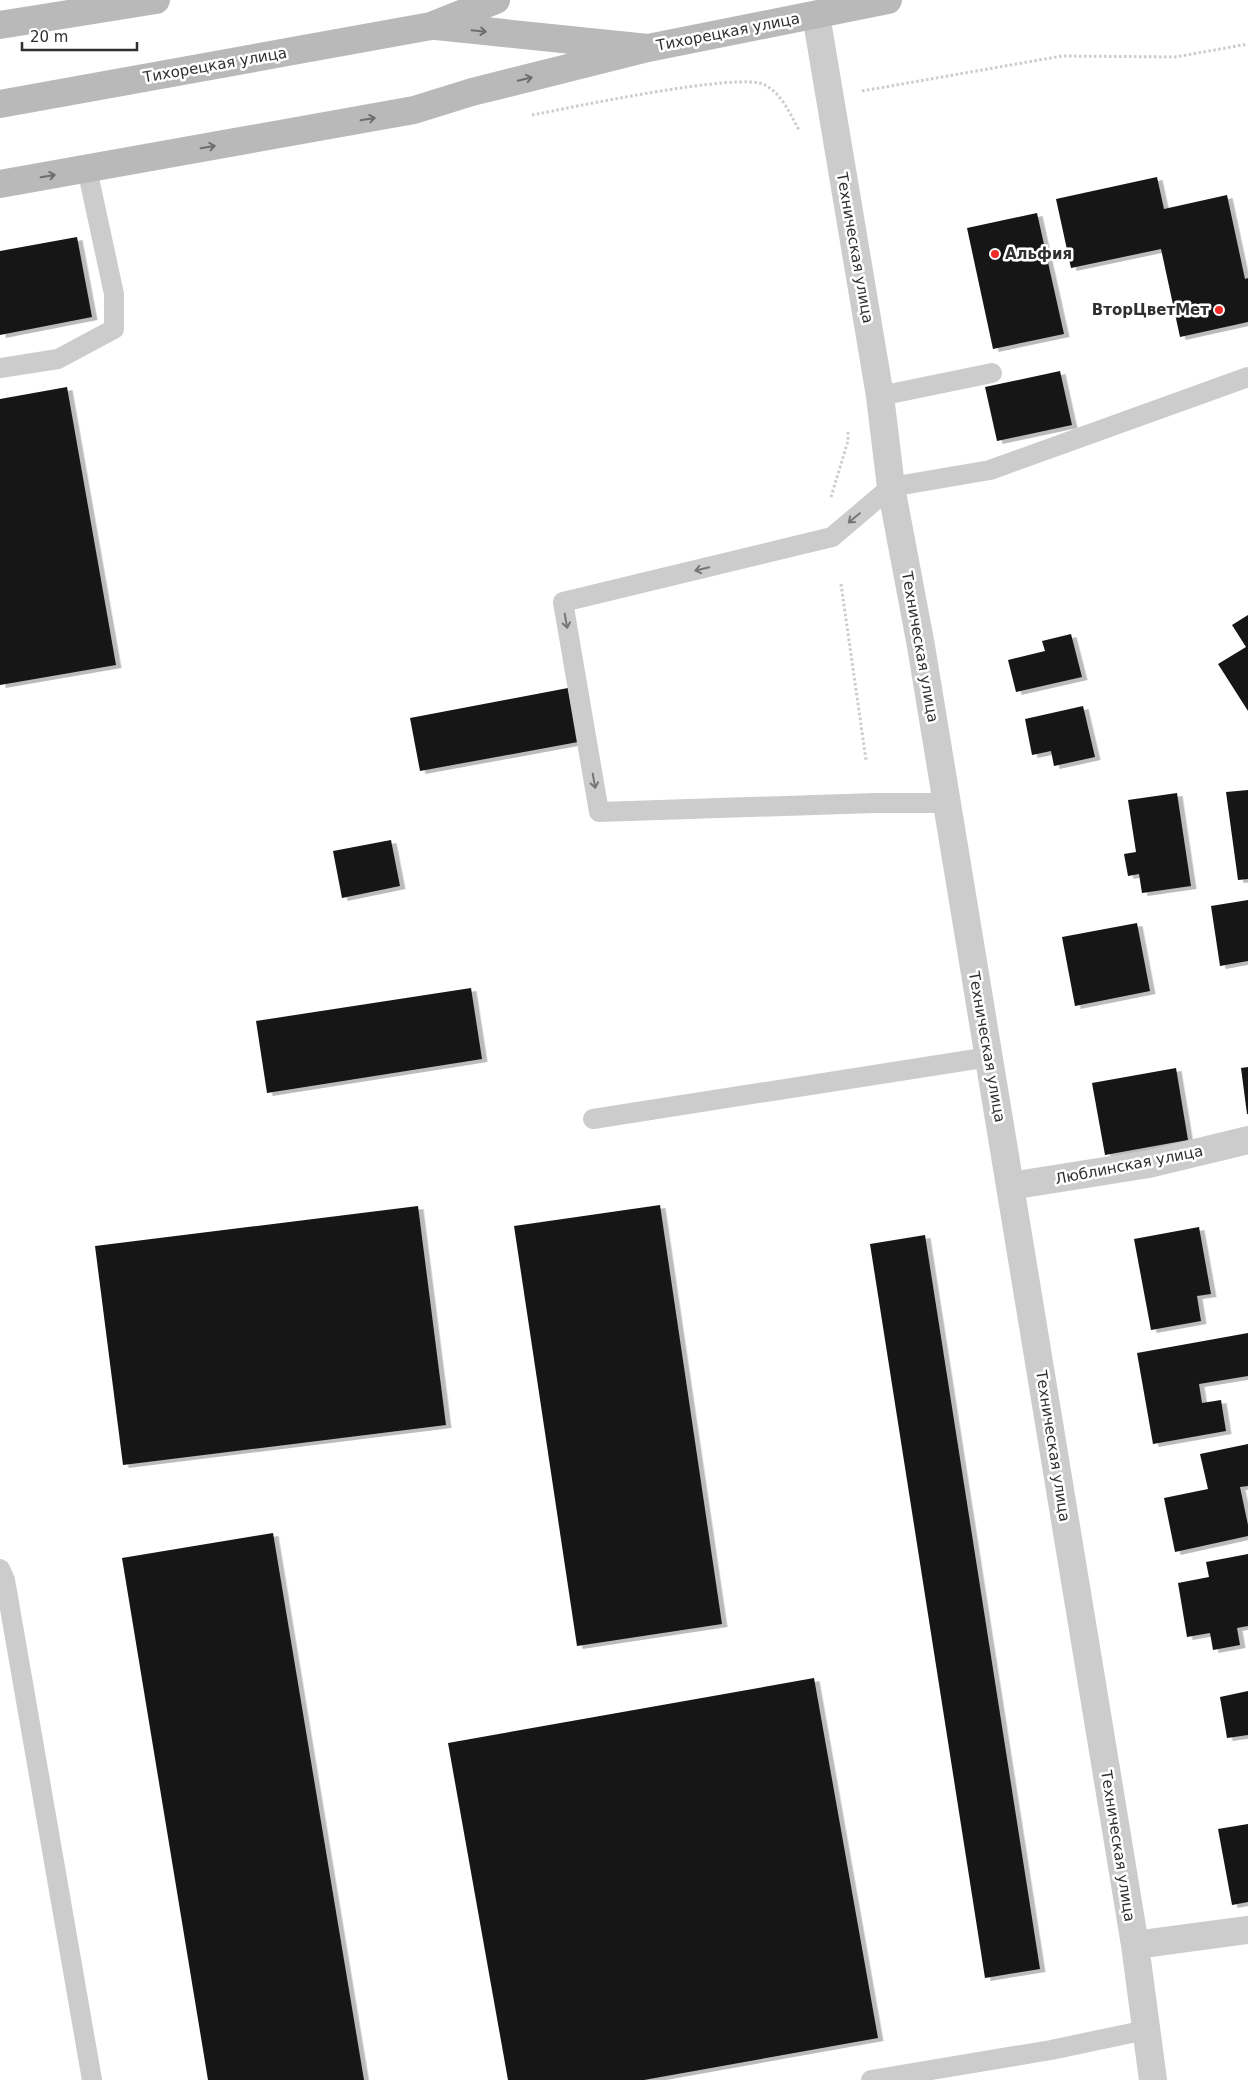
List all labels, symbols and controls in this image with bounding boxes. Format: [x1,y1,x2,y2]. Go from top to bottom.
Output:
street label: Тихорецкая улица [654,9,801,55]
scale bar [22,20,138,52]
one-way arrow [471,26,487,36]
text: 20 m [30,28,68,46]
street label: Тихорецкая улица [141,43,288,87]
one-way arrow [517,74,533,83]
one-way arrow [360,113,376,123]
one-way arrow [200,142,216,152]
one-way arrow [40,170,56,180]
street label: Техническая улица [833,170,877,325]
place label: Альфия [1005,245,1072,263]
marker: Альфия [989,248,1001,260]
place label: ВторЦветМет [1092,301,1209,319]
marker: ВторЦветМет [1213,304,1225,316]
one-way arrow [848,513,861,524]
one-way arrow [694,565,710,574]
street label: Техническая улица [898,569,942,724]
one-way arrow [562,613,572,629]
one-way arrow [590,773,600,789]
street label: Техническая улица [965,969,1009,1124]
street label: Люблинская улица [1054,1142,1204,1188]
street label: Техническая улица [1032,1368,1074,1523]
street label: Техническая улица [1097,1768,1139,1923]

